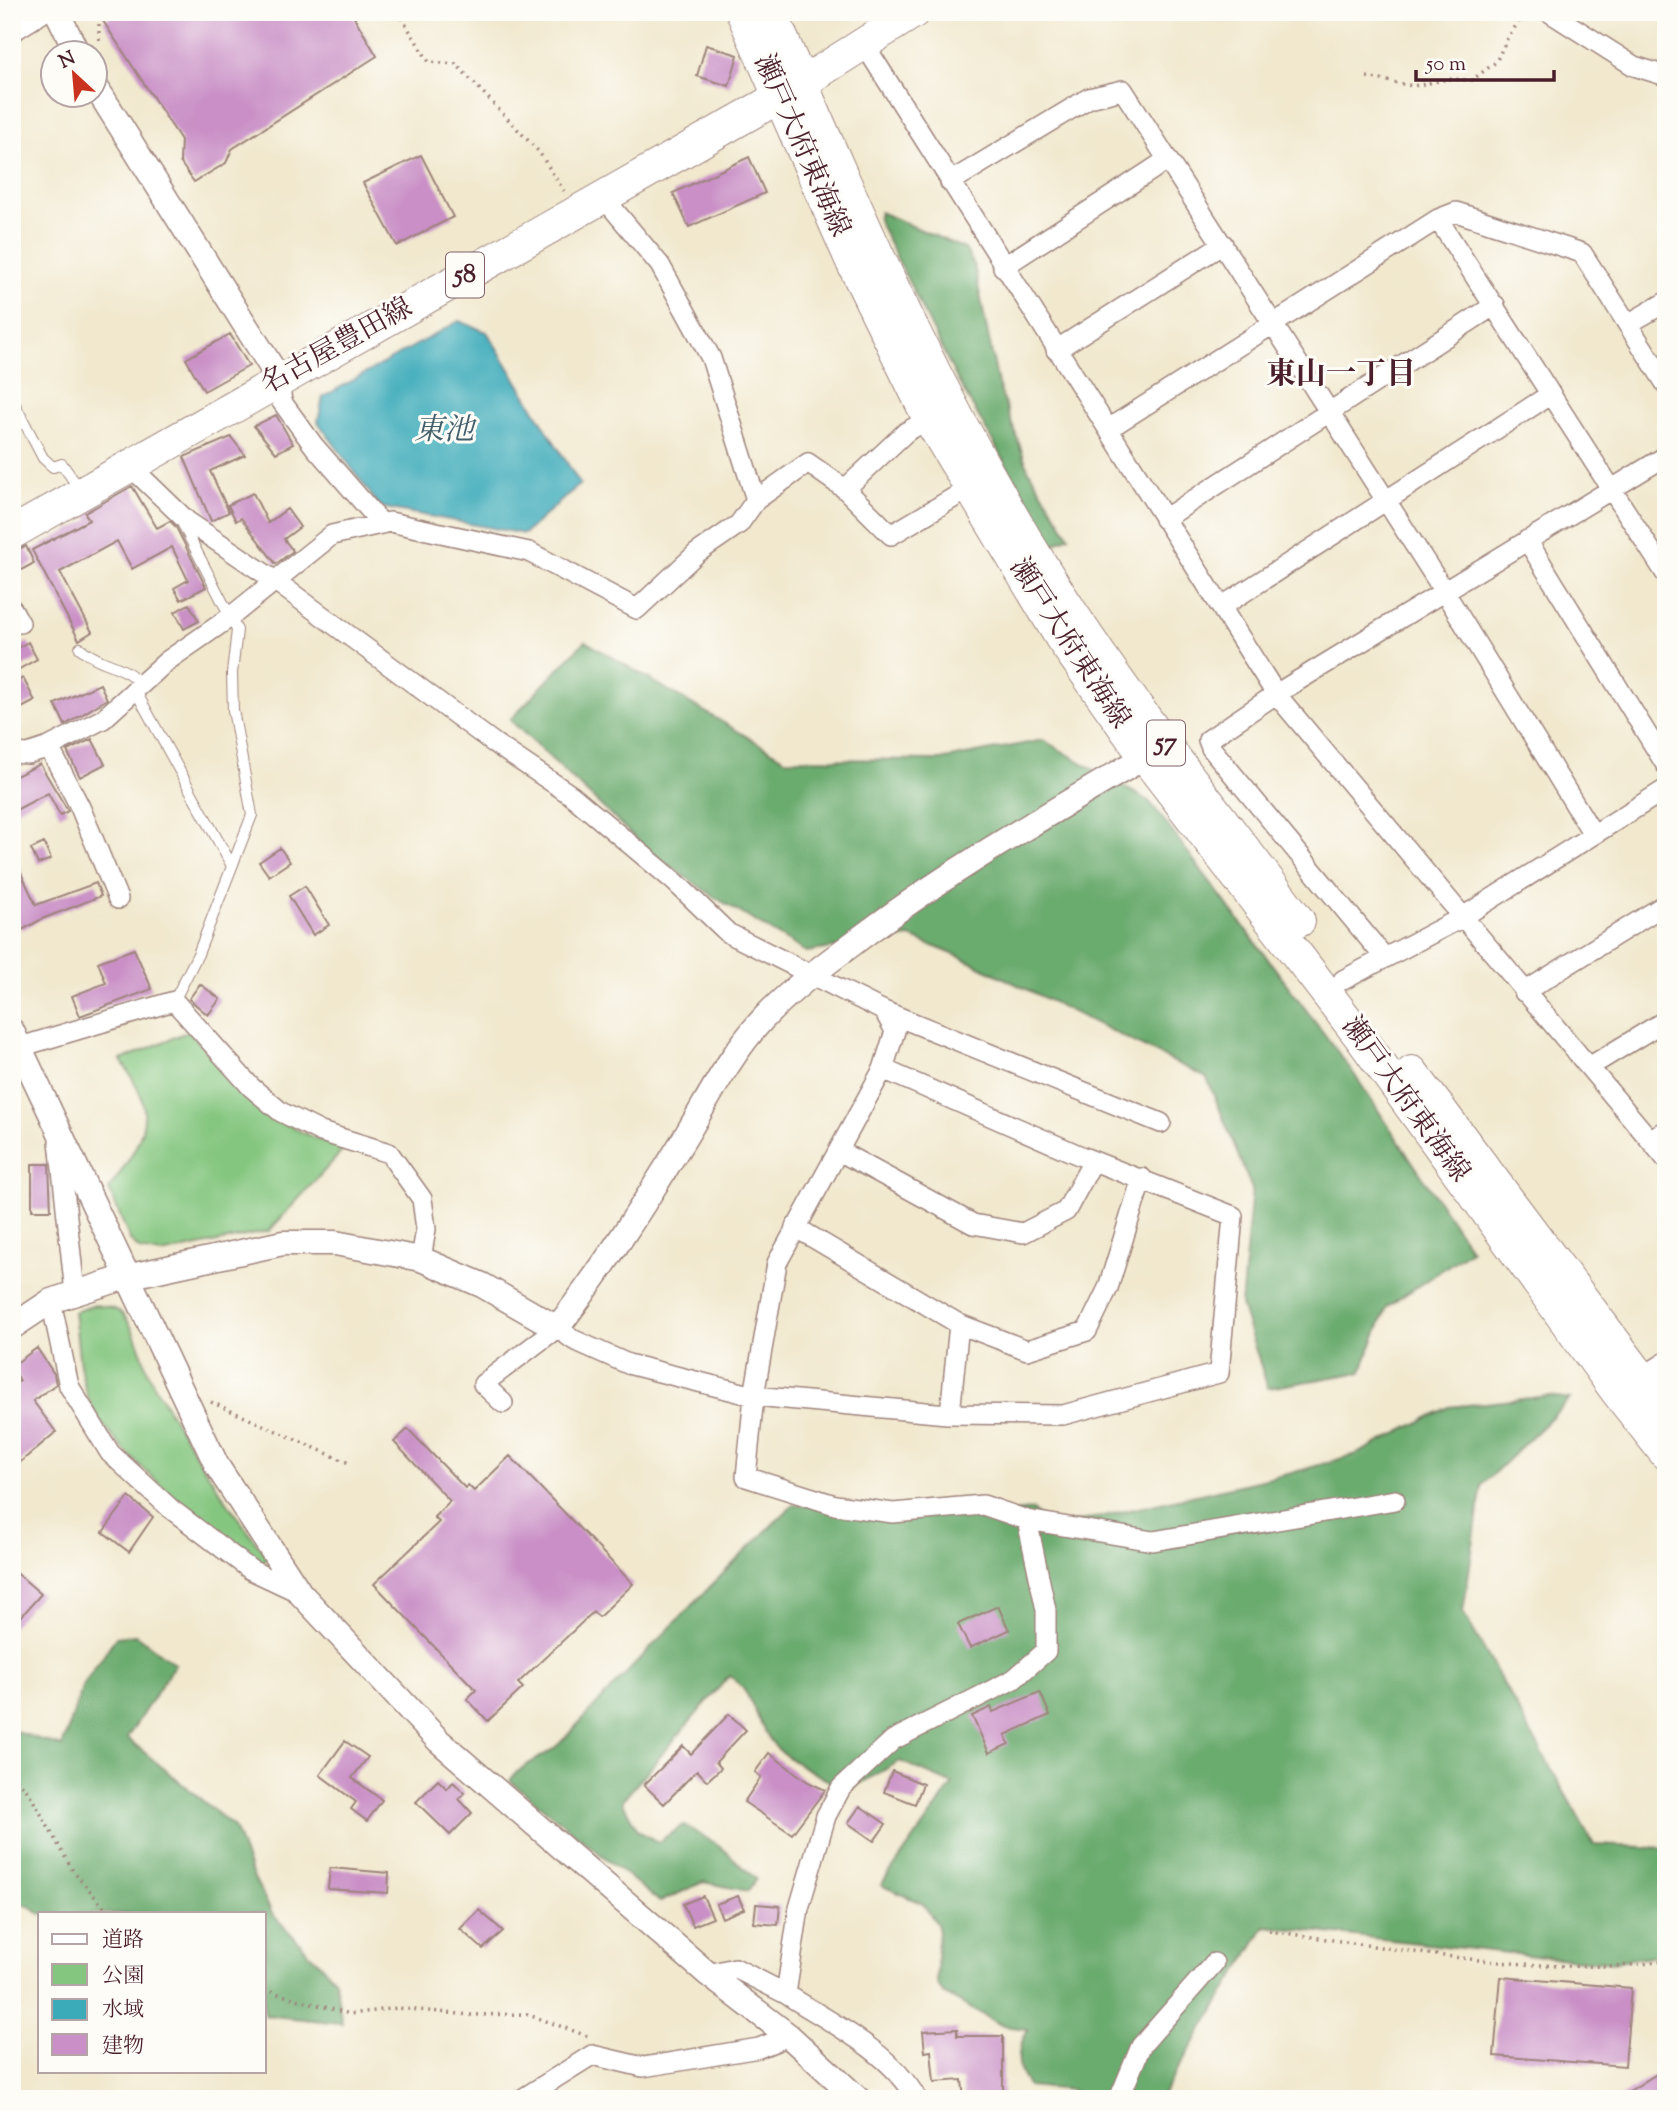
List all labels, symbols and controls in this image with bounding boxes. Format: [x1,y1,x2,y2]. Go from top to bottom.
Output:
north arrow [38,38,108,108]
scale bar [1416,38,1554,82]
text: N [55,46,80,76]
street label: 瀬戸大府東海線 [743,48,859,244]
text: 50 m [1425,50,1466,80]
road number: 58 [446,252,484,298]
street label: 名古屋豊田線 [254,289,420,405]
district label: 東山一丁目 [1266,354,1416,397]
water label: 東池 [414,410,477,453]
street label: 瀬戸大府東海線 [999,551,1139,737]
road number: 57 [1147,720,1185,765]
street label: 瀬戸大府東海線 [1331,1009,1479,1191]
legend [38,1912,266,2072]
text: 道路 [102,1926,144,1956]
text: 公園 [102,1962,144,1992]
text: 水域 [102,1996,144,2026]
text: 建物 [102,2032,144,2062]

